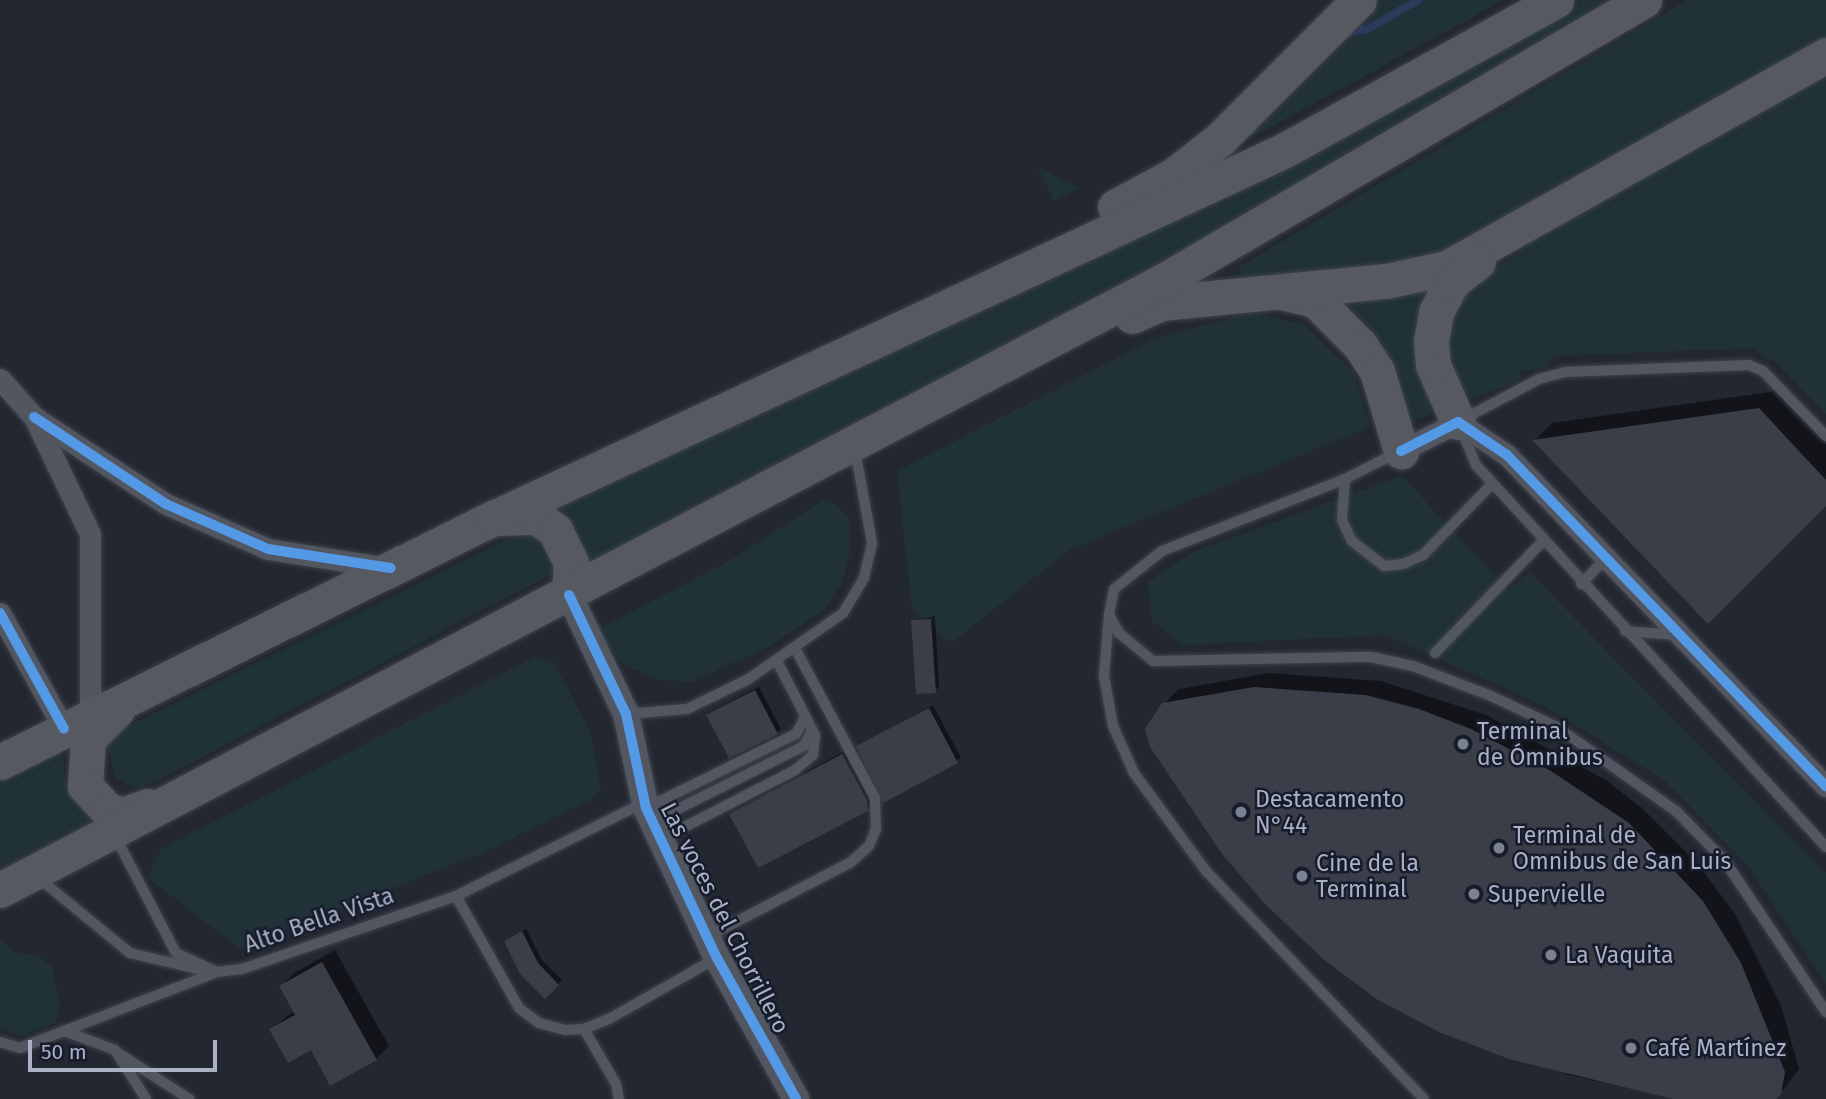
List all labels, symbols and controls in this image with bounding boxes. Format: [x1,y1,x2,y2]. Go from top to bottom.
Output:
place label: Terminal de Ómnibus [1477,717,1603,771]
marker: Terminal de Ómnibus [1455,736,1471,752]
place label: Destacamento N°44 [1255,785,1404,839]
street label: Las voces del Chorrillero [655,798,795,1038]
marker: Destacamento N°44 [1233,804,1249,820]
place label: Terminal de Omnibus de San Luis [1513,821,1731,875]
marker: Terminal de Omnibus de San Luis [1491,840,1507,856]
place label: Cine de la Terminal [1316,849,1419,903]
marker: Cine de la Terminal [1294,868,1310,884]
place label: Supervielle [1488,880,1605,908]
street label: Alto Bella Vista [240,881,398,959]
marker: Supervielle [1466,886,1482,902]
place label: La Vaquita [1565,941,1673,969]
marker: La Vaquita [1543,947,1559,963]
scale bar [32,1026,220,1070]
place label: Café Martínez [1645,1034,1786,1062]
text: 50 m [41,1039,87,1065]
marker: Café Martínez [1623,1040,1639,1056]

